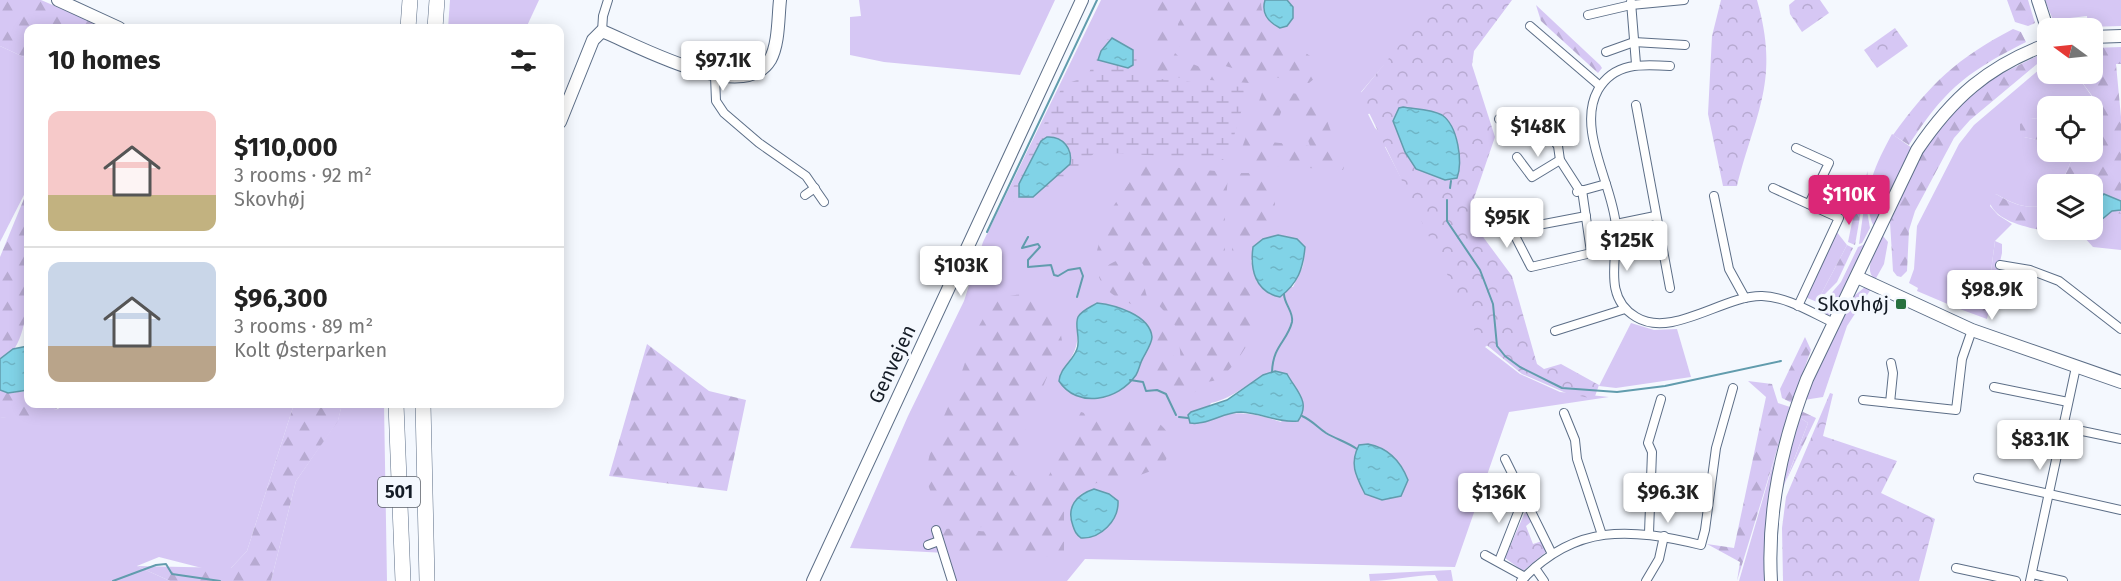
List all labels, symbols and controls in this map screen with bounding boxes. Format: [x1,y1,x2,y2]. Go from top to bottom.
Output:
north arrow [2037,18,2103,84]
map controls [2037,18,2103,240]
pin: $97.1K [674,41,772,92]
icon: filters [507,44,540,77]
text: 10 homes [48,45,161,76]
text: $97.1K [695,48,751,72]
button: locate [2037,96,2103,162]
pin: $148K [1496,107,1580,158]
text: $148K [1510,114,1566,138]
text: $110,000 [234,132,338,163]
icon: home [96,135,168,207]
text: 3 rooms · 92 m² [234,163,372,187]
button: layers [2037,174,2103,240]
pin: $110K [1807,175,1891,226]
text: $110K [1823,182,1875,206]
text: Skovhøj [234,187,305,211]
pin: $95K [1471,198,1543,249]
text: $95K [1484,205,1530,229]
pin: $125K [1585,221,1669,272]
text: $125K [1600,228,1654,252]
pin: $103K [919,246,1003,297]
text: $103K [934,253,988,277]
pin: $98.9K [1943,270,2041,321]
text: $98.9K [1961,277,2023,301]
text: $96,300 [234,283,328,314]
icon: home [96,286,168,358]
place label: Skovhøj [1818,292,1889,316]
marker: Skovhøj [1894,297,1908,311]
text: 3 rooms · 89 m² [234,314,373,338]
street label: Genvejen [863,321,921,407]
text: Kolt Østerparken [234,338,387,362]
pin: $83.1K [1991,420,2089,471]
text: $83.1K [2011,427,2069,451]
pin: $136K [1457,473,1541,524]
pin: $96.3K [1619,473,1717,524]
road number: 501 [378,477,420,507]
text: $136K [1472,480,1526,504]
text: $96.3K [1637,480,1699,504]

